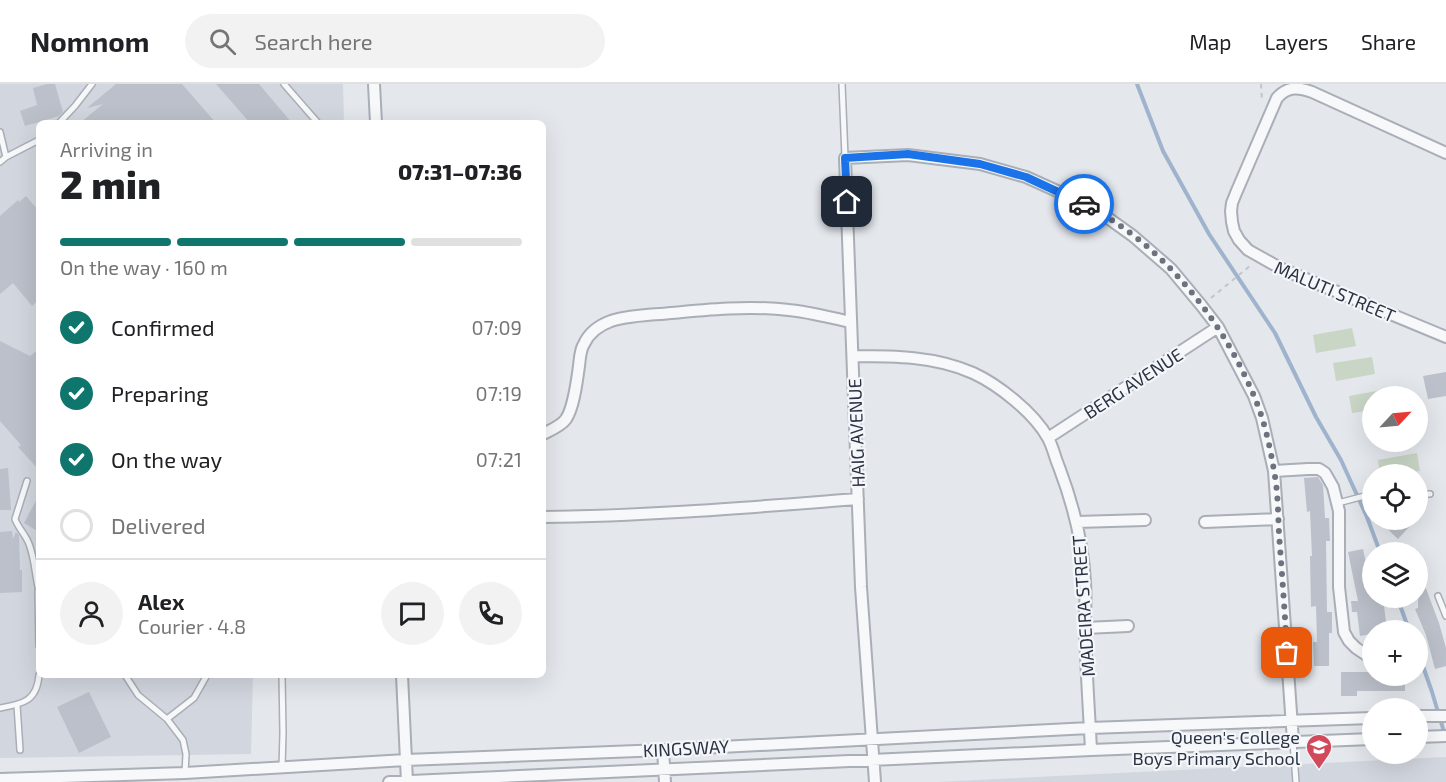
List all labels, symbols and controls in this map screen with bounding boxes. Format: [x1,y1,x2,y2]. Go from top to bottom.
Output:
search box [185,14,605,68]
text: Nomnom [30,24,149,58]
icon: search [206,25,239,58]
text: Search here [254,28,373,54]
text: Map [1189,29,1231,54]
text: Layers [1264,29,1328,54]
text: Share [1361,29,1416,54]
text: Arriving in [60,137,153,161]
text: 07:31–07:36 [398,158,522,184]
text: 2 min [60,160,161,207]
courier [1054,174,1114,234]
pin [821,176,872,227]
icon: home [830,185,863,218]
icon: car [1068,188,1101,221]
text: On the way · 160 m [60,255,228,279]
street label: MALUTI STREET [1271,256,1399,327]
icon: check [60,311,93,344]
text: Confirmed [111,314,215,340]
text: 07:09 [471,315,522,339]
street label: BERG AVENUE [1079,343,1187,423]
icon: check [60,377,93,410]
street label: HAIG AVENUE [843,378,869,488]
text: Preparing [111,380,209,406]
text: 07:19 [476,381,522,405]
north arrow [1362,386,1428,452]
map controls [1362,386,1428,764]
icon: check [60,443,93,476]
text: On the way [111,446,222,472]
text: 07:21 [476,447,522,471]
button: locate [1362,464,1428,530]
text: Delivered [111,512,206,538]
street label: MADEIRA STREET [1067,534,1099,678]
button: layers [1362,542,1428,608]
button: person [60,582,123,645]
button: chat [381,582,444,645]
button: phone [459,582,522,645]
text: Alex [138,588,184,614]
text: Courier · 4.8 [138,614,246,638]
button: + [1362,620,1428,686]
pin [1261,627,1312,678]
icon: bag [1270,636,1303,669]
button: − [1362,698,1428,764]
place label: Queen's College Boys Primary School [1133,726,1301,769]
school or university icon: Queen's College Boys Primary School [1304,732,1334,770]
street label: KINGSWAY [642,735,731,761]

